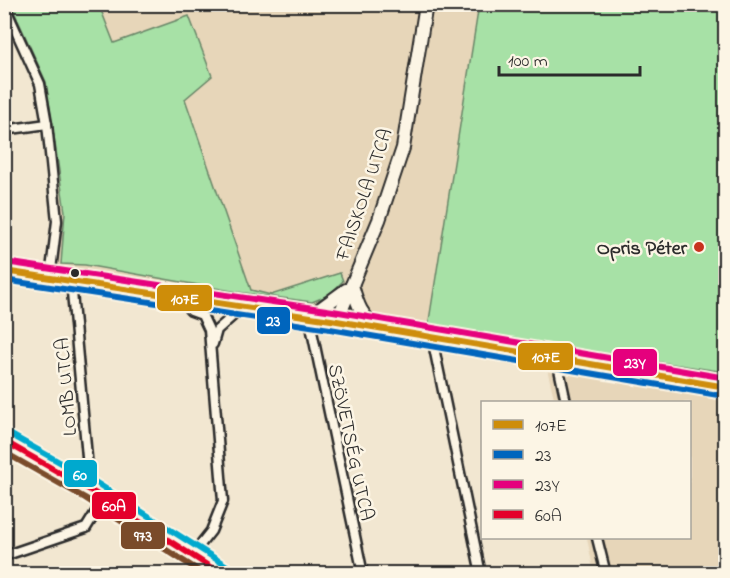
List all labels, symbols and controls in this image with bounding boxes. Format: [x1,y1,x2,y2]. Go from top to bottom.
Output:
scale bar [499,39,640,77]
text: 100 m [508,49,548,75]
street label: FAISKOLA UTCA [329,125,402,266]
place label: Opris Péter [597,235,688,264]
marker: Opris Péter [692,240,706,254]
unlabelled marker [69,267,81,279]
line badge: 107E [156,284,213,312]
text: 107E [171,288,199,312]
line badge: 23 [256,306,291,335]
text: 23 [265,310,281,334]
street label: LOMB UTCA [49,336,86,437]
line badge: 107E [517,342,574,371]
text: 107E [532,346,560,370]
line badge: 23Y [612,348,658,377]
text: 23Y [623,352,647,376]
street label: SZÖVETSÉG UTCA [319,362,380,524]
legend [481,401,691,539]
text: 107E [535,414,567,440]
text: 23 [535,444,551,470]
line badge: 60 [63,459,98,488]
text: 60 [72,464,87,488]
text: 23Y [535,474,560,500]
line badge: 60A [91,491,137,520]
text: 60A [101,495,126,519]
text: 60A [535,504,562,530]
line badge: 973 [120,521,166,550]
text: 973 [133,525,152,549]

